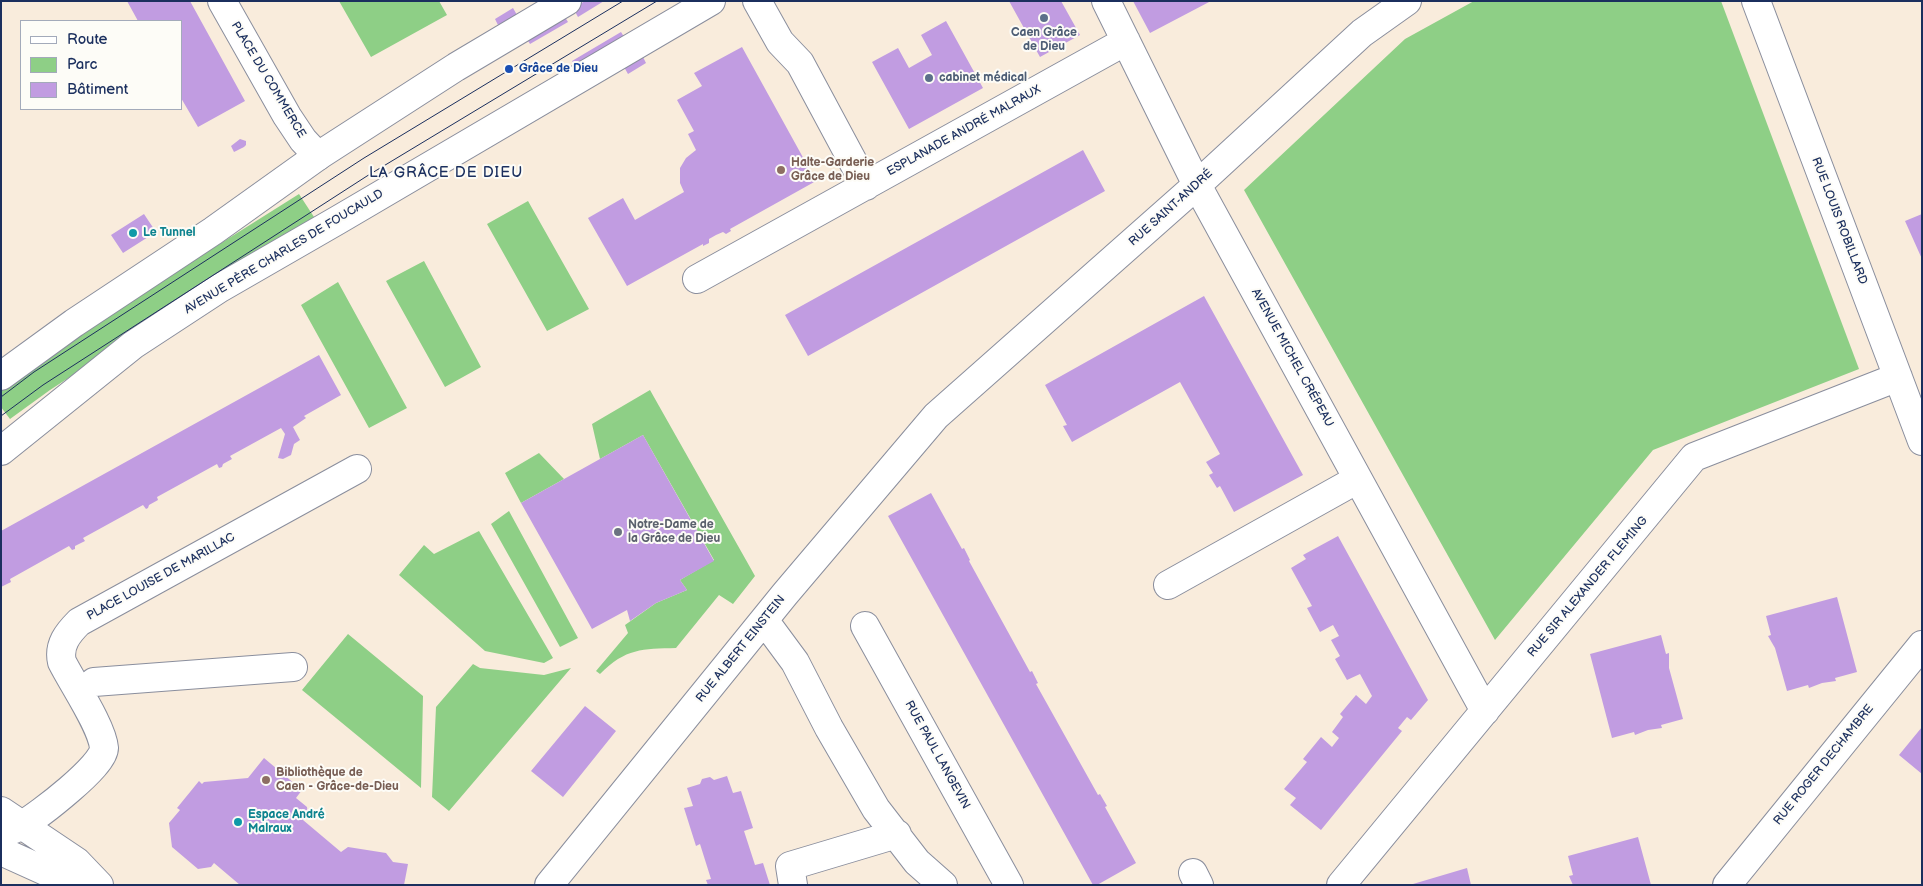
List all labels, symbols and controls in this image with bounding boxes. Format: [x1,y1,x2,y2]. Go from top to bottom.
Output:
marker: Caen Grâce de Dieu [1038,12,1050,24]
street label: PLACE DU COMMERCE [228,19,308,141]
legend [20,20,182,110]
place label: Caen Grâce de Dieu [1011,26,1077,54]
text: Route [67,30,107,49]
text: Parc [67,55,97,74]
place label: Grâce de Dieu [519,62,598,76]
marker: Grâce de Dieu [503,63,515,75]
place label: cabinet médical [939,71,1027,85]
marker: cabinet médical [923,72,935,84]
text: Bâtiment [67,80,128,99]
street label: ESPLANADE ANDRÉ MALRAUX [885,83,1043,179]
street label: RUE LOUIS ROBILLARD [1808,155,1870,287]
place label: Halte-Garderie Grâce de Dieu [791,156,874,184]
district label: LA GRÂCE DE DIEU [367,164,525,182]
marker: Halte-Garderie Grâce de Dieu [775,164,787,176]
street label: RUE SAINT-ANDRÉ [1126,167,1216,249]
street label: AVENUE PÈRE CHARLES DE FOUCAULD [182,187,386,317]
place label: Le Tunnel [143,226,196,240]
marker: Le Tunnel [127,227,139,239]
street label: AVENUE MICHEL CRÉPEAU [1248,286,1336,430]
street label: RUE SIR ALEXANDER FLEMING [1525,514,1651,660]
place label: Notre-Dame de la Grâce de Dieu [628,518,720,546]
marker: Notre-Dame de la Grâce de Dieu [612,526,624,538]
street label: PLACE LOUISE DE MARILLAC [85,530,237,624]
street label: RUE ALBERT EINSTEIN [693,593,789,705]
street label: RUE PAUL LANGEVIN [901,698,973,812]
street label: RUE ROGER DECHAMBRE [1771,702,1877,828]
place label: Bibliothèque de Caen - Grâce-de-Dieu [276,766,399,794]
marker: Bibliothèque de Caen - Grâce-de-Dieu [260,774,272,786]
place label: Espace André Malraux [248,808,325,836]
marker: Espace André Malraux [232,816,244,828]

